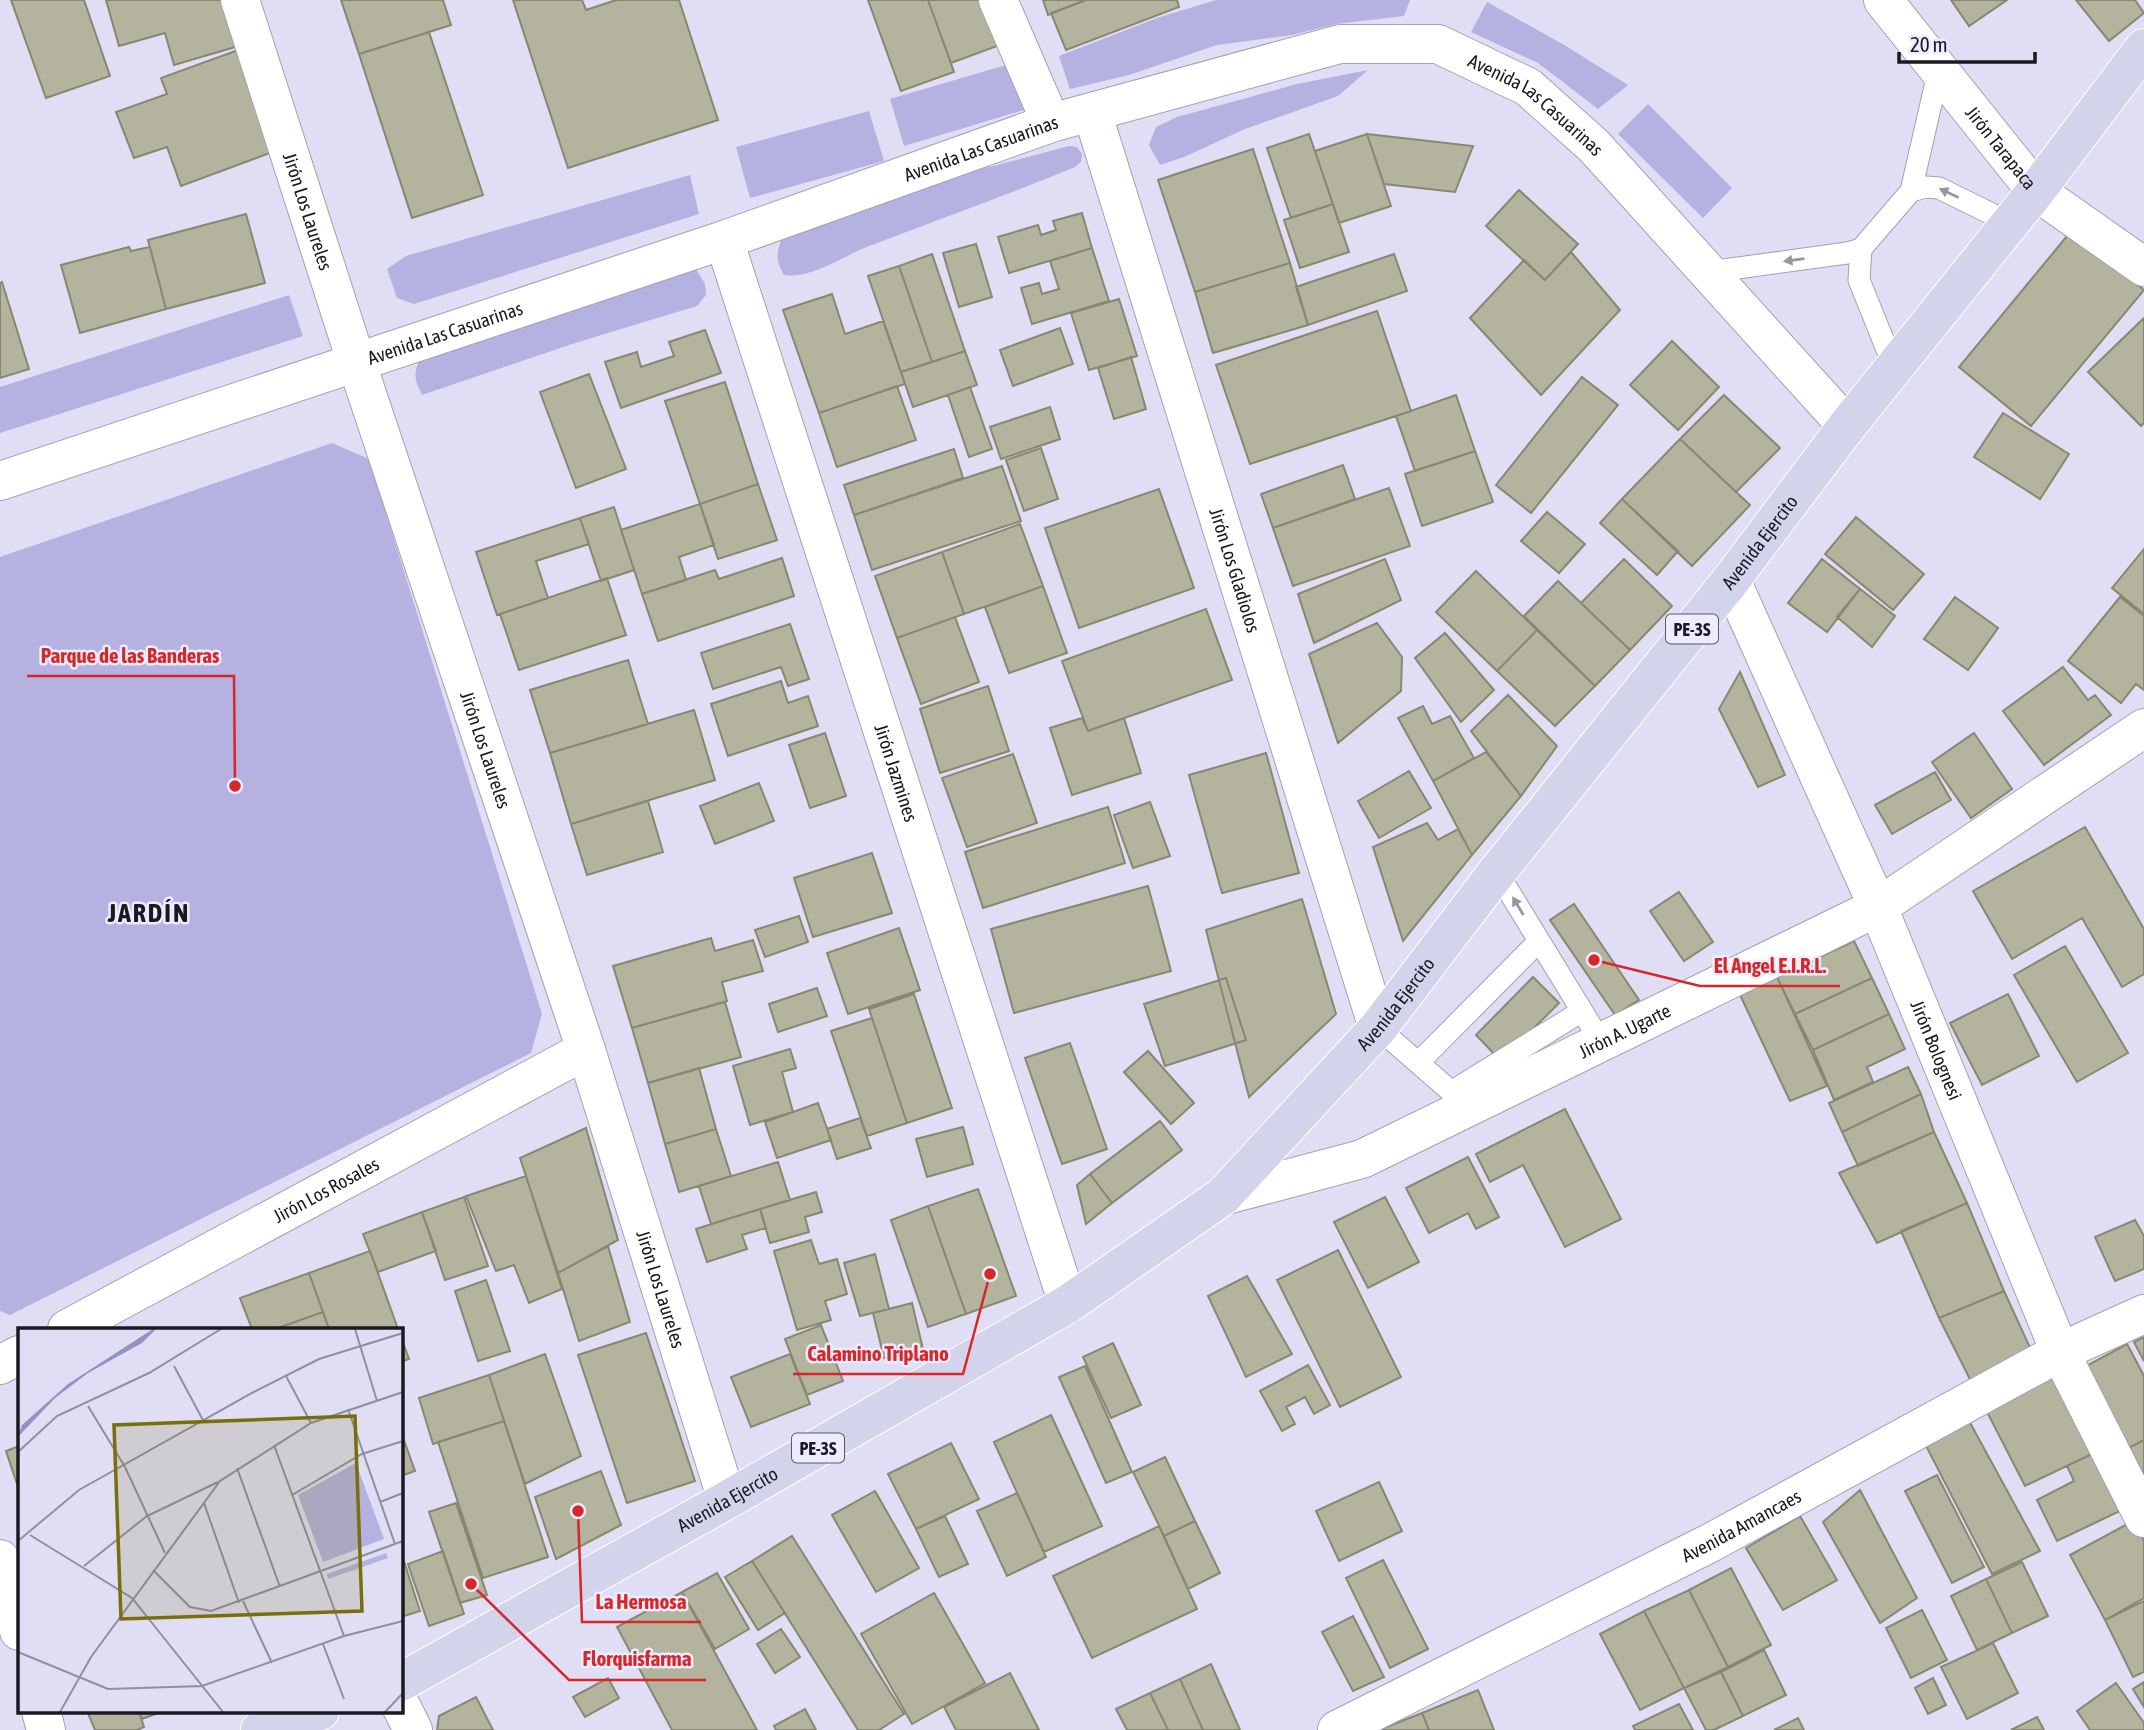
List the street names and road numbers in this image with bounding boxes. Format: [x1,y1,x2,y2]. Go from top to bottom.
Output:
street label: Avenida Las Casuarinas [1465,49,1608,160]
street label: Jirón Tarapaca [1961,101,2041,194]
street label: Avenida Las Casuarinas [901,111,1061,186]
street label: Jirón Los Laureles [279,150,337,273]
street label: Avenida Las Casuarinas [365,297,526,369]
street label: Avenida Ejercito [1717,491,1802,594]
street label: Jirón Los Gladiolos [1205,505,1265,635]
road number: PE-3S [1666,614,1718,644]
street label: Jirón Los Laureles [456,688,516,812]
street label: Jirón Jazmines [870,721,922,825]
street label: Avenida Ejercito [1352,953,1439,1055]
street label: Jirón Bolognesi [1906,997,1967,1103]
street label: Jirón A. Ugarte [1575,999,1674,1062]
street label: Jirón Los Rosales [269,1152,383,1227]
street label: Jirón Los Laureles [632,1227,690,1351]
road number: PE-3S [792,1434,844,1462]
street label: Avenida Ejercito [673,1462,782,1537]
street label: Avenida Amancaes [1678,1484,1805,1566]

